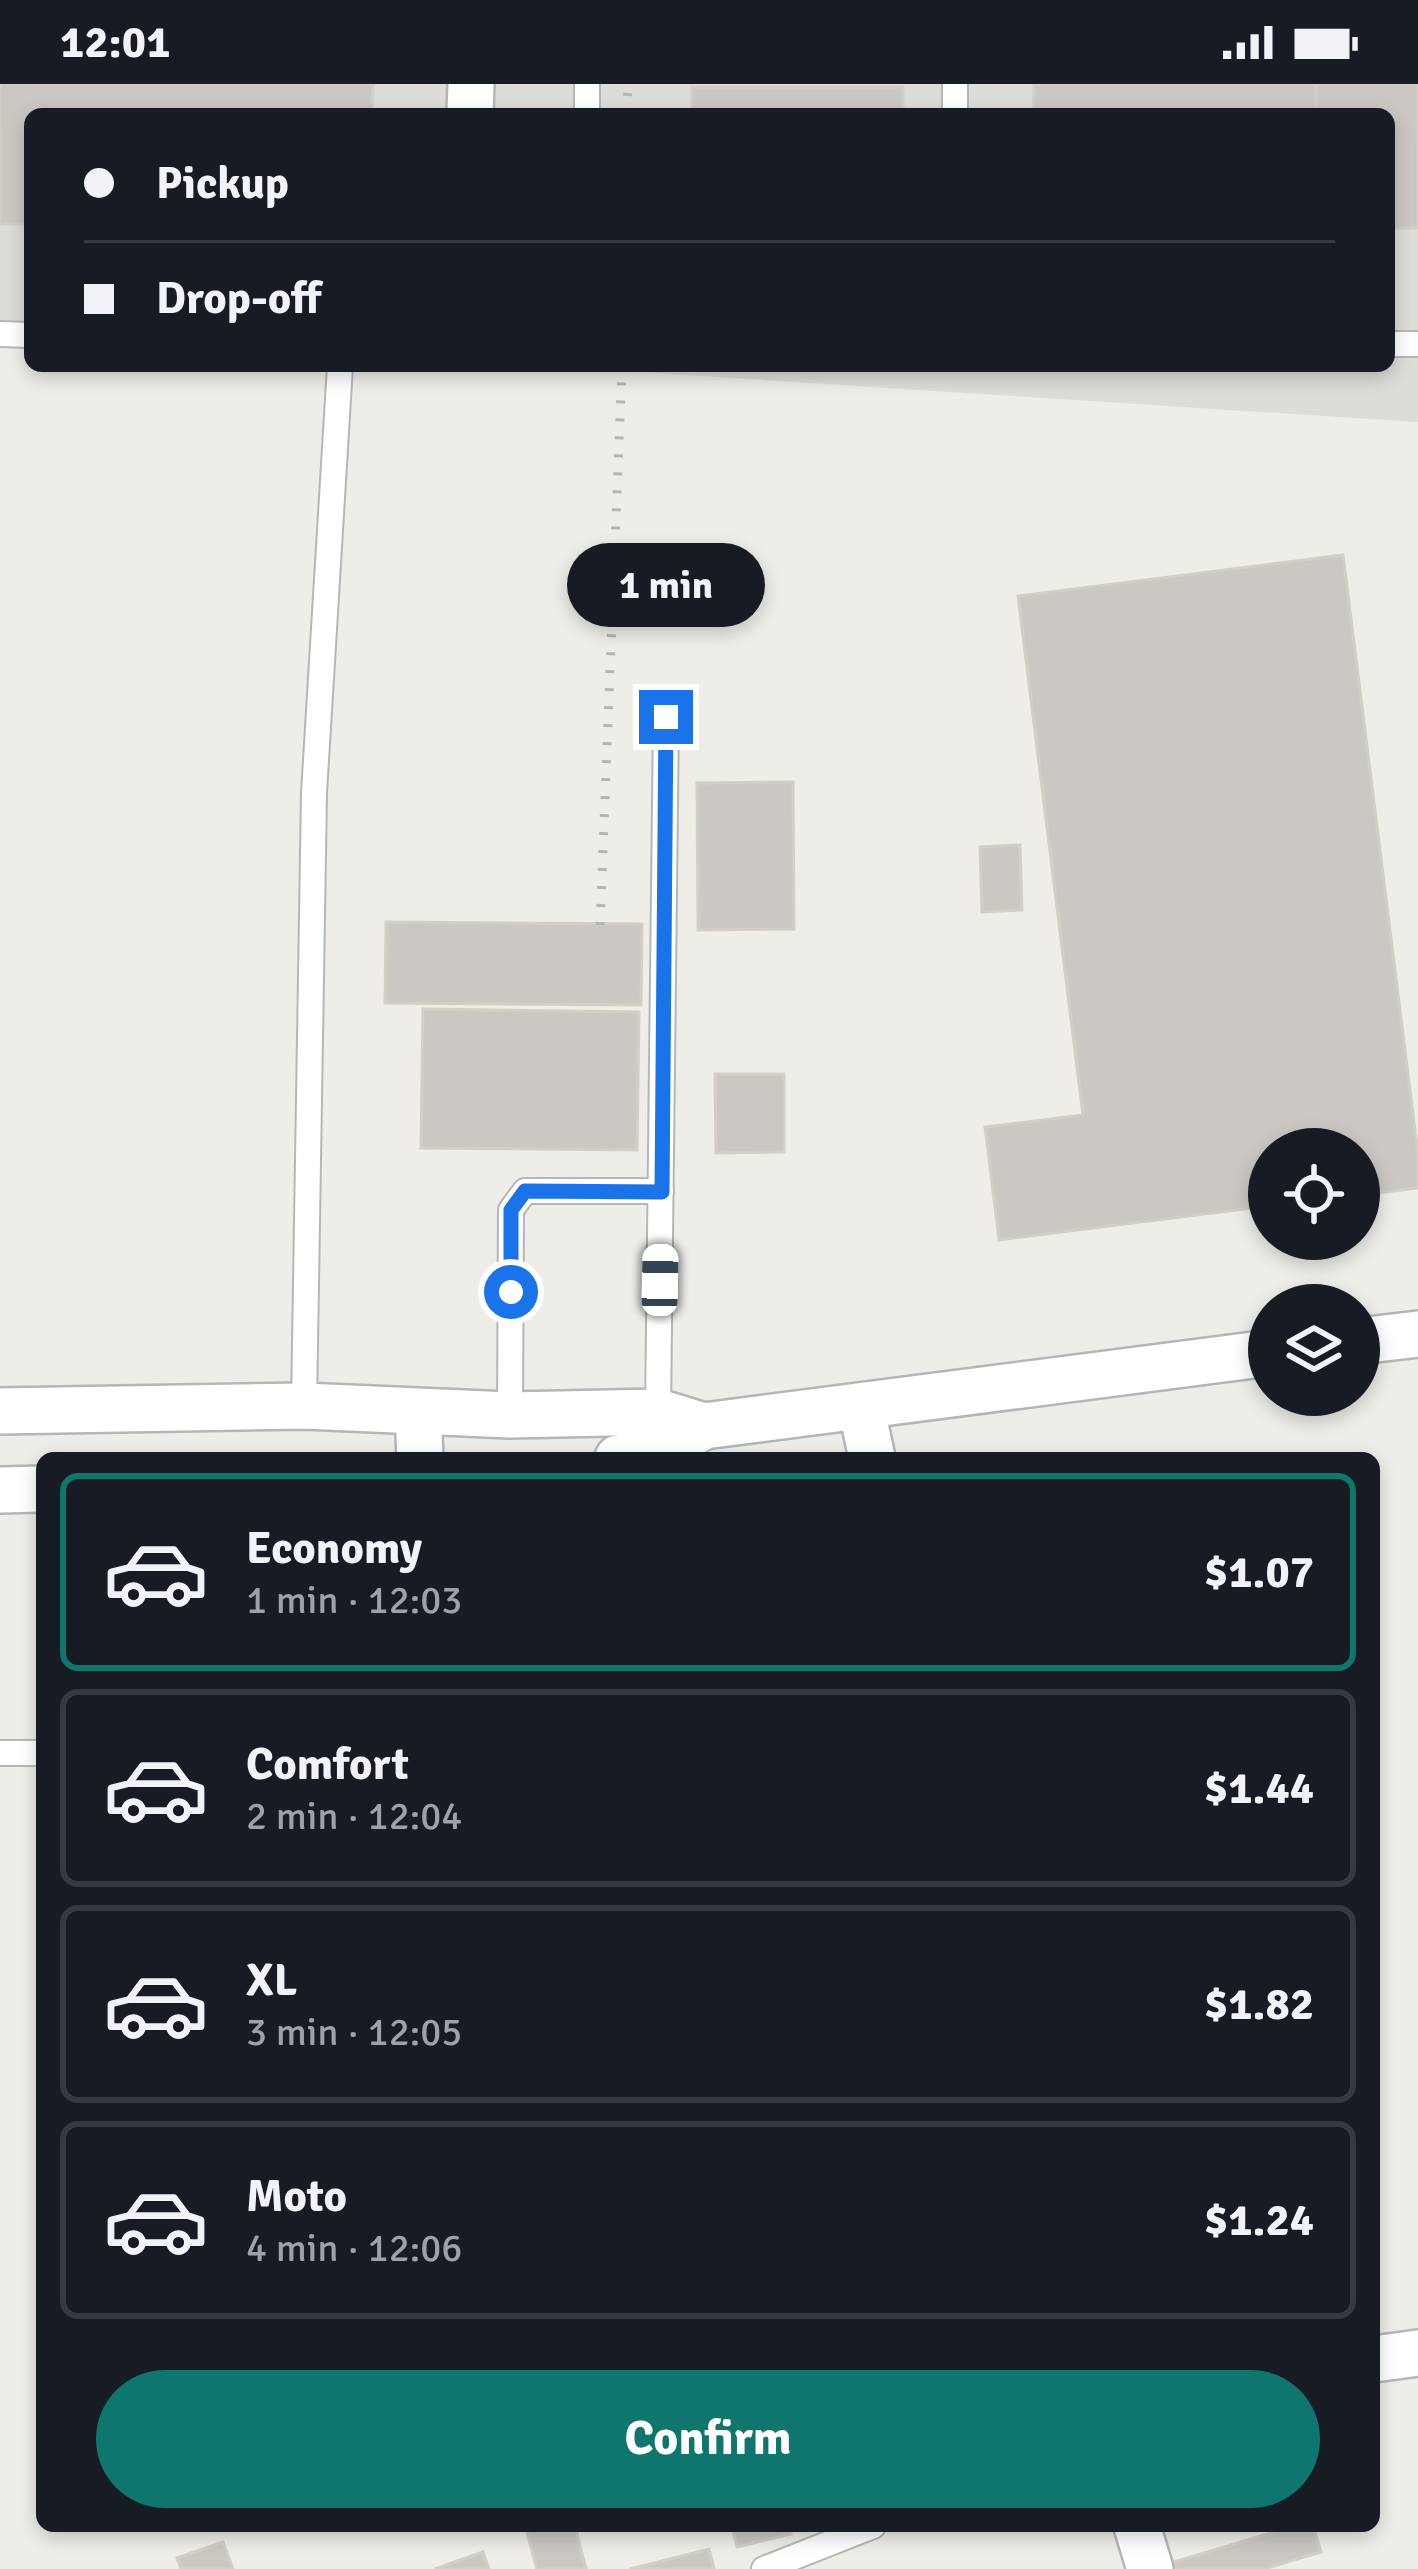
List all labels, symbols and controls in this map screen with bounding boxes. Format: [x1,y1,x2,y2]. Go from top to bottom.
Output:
text: 12:01 [60,15,170,70]
text: Pickup [156,156,289,211]
text: Drop-off [156,271,321,326]
callout: 1 min [567,543,765,627]
text: 1 min [619,561,713,609]
route end [639,690,693,744]
map controls [1248,1128,1380,1416]
button: locate [1248,1128,1380,1260]
car [641,1244,679,1316]
route start [484,1265,538,1319]
button: layers [1248,1284,1380,1416]
icon: car [102,1518,210,1626]
text: Economy [246,1521,422,1576]
text: $1.07 [1204,1545,1314,1600]
text: 1 min · 12:03 [246,1576,462,1624]
icon: car [102,1734,210,1842]
text: Comfort [246,1737,409,1792]
text: $1.44 [1204,1761,1314,1816]
text: 2 min · 12:04 [246,1792,462,1840]
icon: car [102,1950,210,2058]
text: XL [246,1953,297,2008]
text: $1.82 [1204,1977,1314,2032]
text: 3 min · 12:05 [246,2008,462,2056]
icon: car [102,2166,210,2274]
text: Moto [246,2169,347,2224]
text: $1.24 [1204,2193,1314,2248]
text: 4 min · 12:06 [246,2224,462,2272]
button: Confirm [96,2370,1320,2508]

